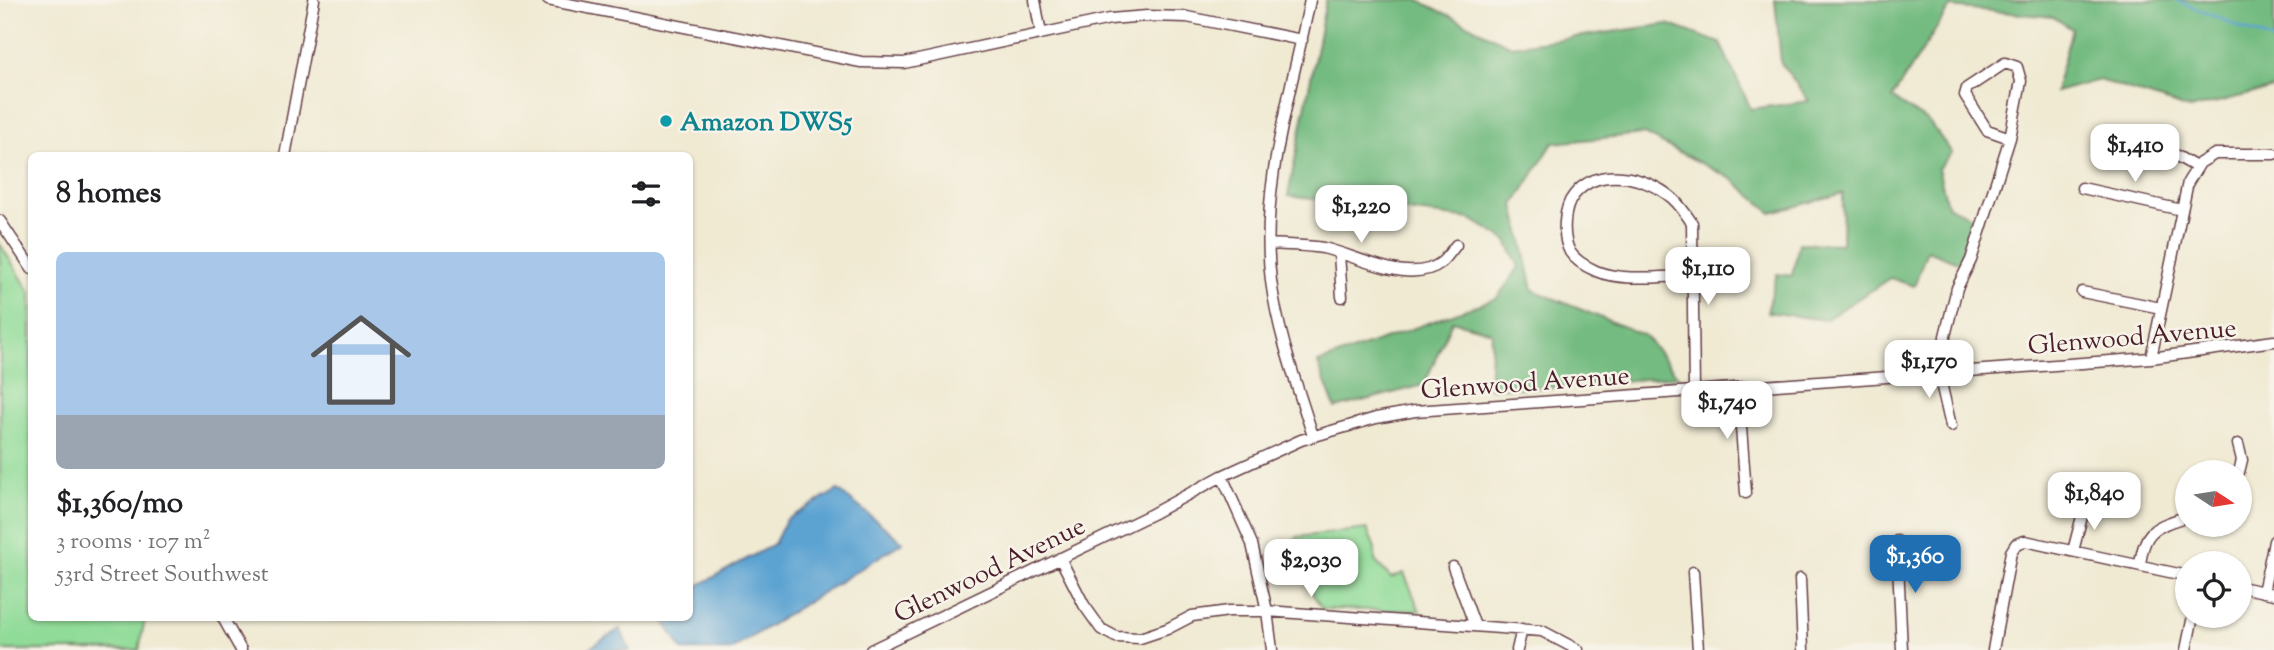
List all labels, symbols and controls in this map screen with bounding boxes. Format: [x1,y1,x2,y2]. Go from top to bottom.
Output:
place label: Amazon DWS5 [680,105,852,142]
marker: Amazon DWS5 [658,113,674,129]
pin: $1,410 [2078,124,2192,184]
text: $1,410 [2106,130,2164,163]
text: 8 homes [56,173,161,216]
icon: filters [627,175,665,213]
pin: $1,220 [1304,186,1418,245]
text: $1,220 [1331,191,1391,224]
pin: $1,110 [1651,247,1765,307]
text: $1,110 [1681,253,1735,286]
icon: home [298,297,424,423]
street label: Glenwood Avenue [2026,311,2238,366]
pin: $1,170 [1872,340,1986,400]
text: $1,170 [1901,346,1957,379]
street label: Glenwood Avenue [1420,359,1631,410]
pin: $1,740 [1670,382,1784,441]
text: $1,740 [1697,387,1757,420]
north arrow [2175,460,2252,537]
map controls [2175,460,2252,628]
pin: $1,840 [2037,472,2151,532]
text: $1,840 [2064,478,2124,511]
text: $1,360/mo [56,483,183,526]
street label: Glenwood Avenue [888,509,1092,634]
text: 3 rooms · 107 m² [56,526,211,559]
pin: $1,360 [1858,536,1972,595]
pin: $2,030 [1254,540,1368,599]
text: $1,360 [1886,541,1944,574]
text: $2,030 [1280,545,1342,578]
button: locate [2175,551,2252,628]
text: 53rd Street Southwest [56,559,269,592]

